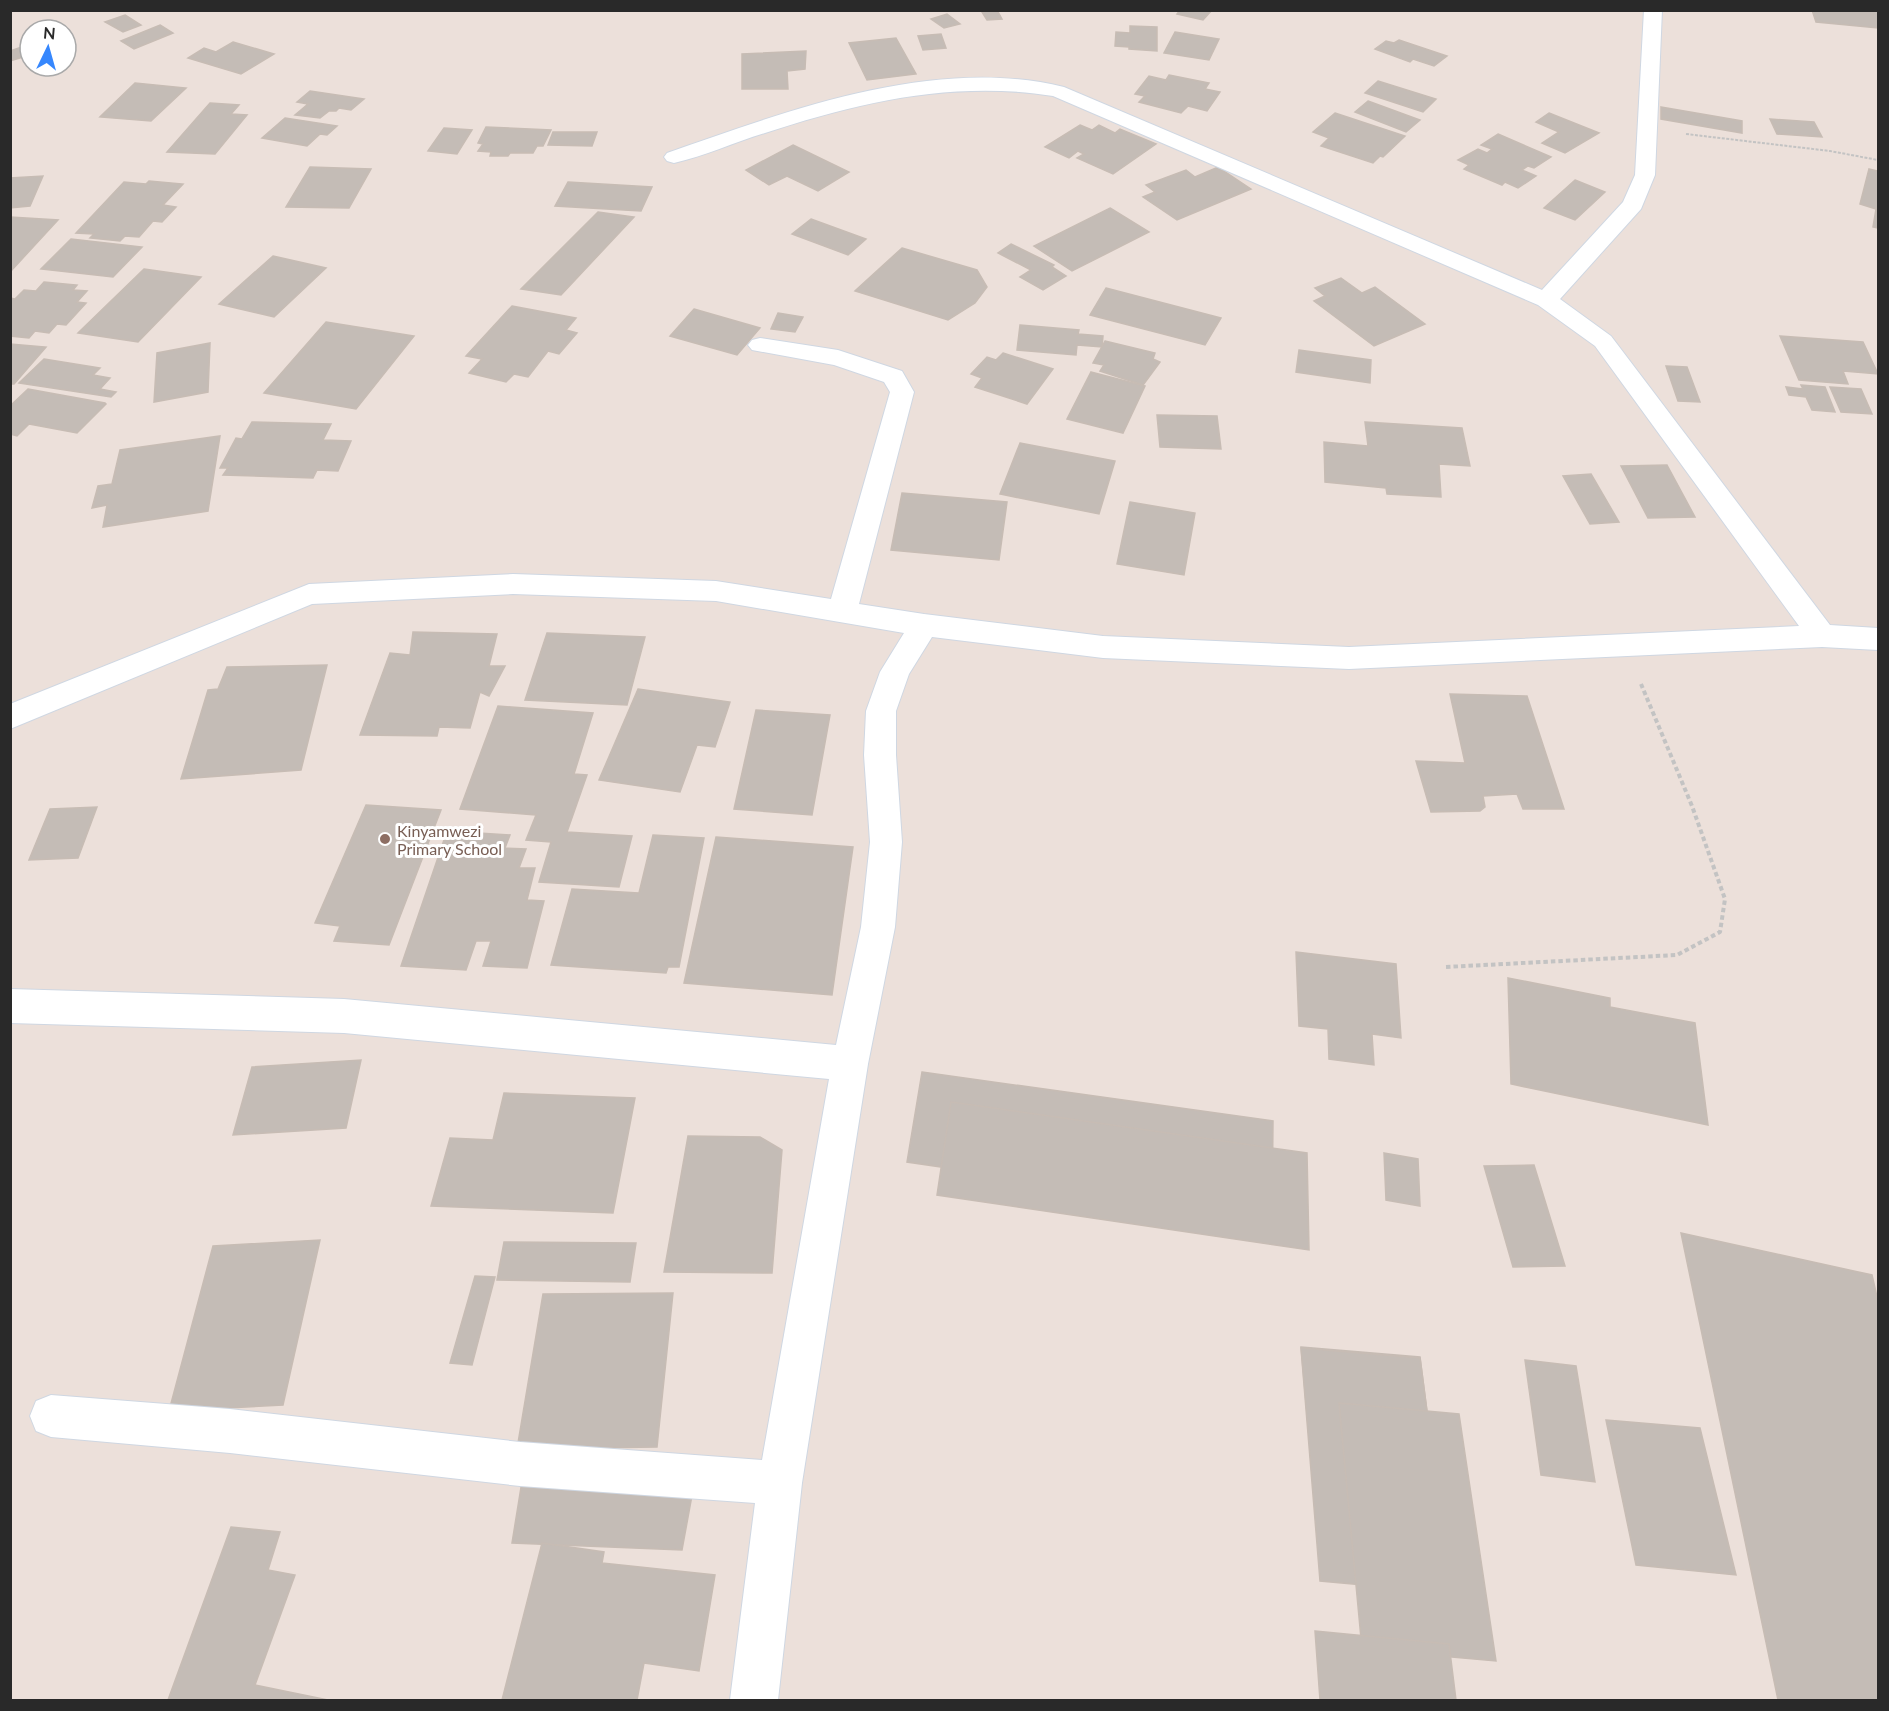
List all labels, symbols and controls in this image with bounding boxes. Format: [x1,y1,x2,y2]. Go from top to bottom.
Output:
north arrow [18,18,78,78]
text: N [42,23,56,43]
place label: Kinyamwezi Primary School [397,821,502,858]
marker: Kinyamwezi Primary School [378,832,392,846]

